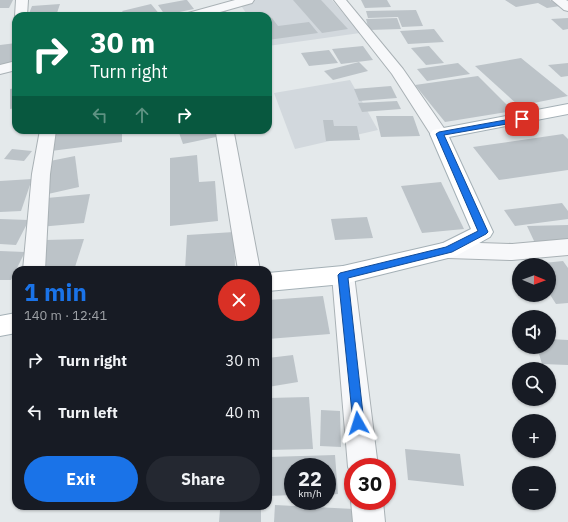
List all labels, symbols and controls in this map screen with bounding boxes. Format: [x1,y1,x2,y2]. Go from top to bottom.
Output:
text: 30 m [90,24,155,61]
icon: right [24,28,76,80]
text: Turn right [90,60,168,83]
pin [505,102,539,136]
icon: left [89,104,111,126]
icon: ahead [131,104,153,126]
icon: right [173,104,195,126]
icon: arrive [511,108,533,130]
north arrow [512,258,556,302]
map controls [512,258,556,510]
text: 1 min [24,276,87,308]
button: close [218,279,260,321]
text: 140 m · 12:41 [24,307,107,324]
button: sound [512,310,556,354]
icon: right [24,349,46,371]
text: Turn right [58,351,127,370]
text: 30 m [225,351,260,370]
button: search [512,362,556,406]
icon: left [24,401,46,423]
position arrow [337,402,379,444]
text: Turn left [58,403,118,422]
text: 40 m [225,403,260,422]
button: + [512,414,556,458]
button: Exit [24,456,138,502]
button: Share [146,456,260,502]
speed limit sign: 30 [344,458,396,510]
text: 22 [298,465,322,492]
button: − [512,466,556,510]
text: km/h [298,487,322,500]

